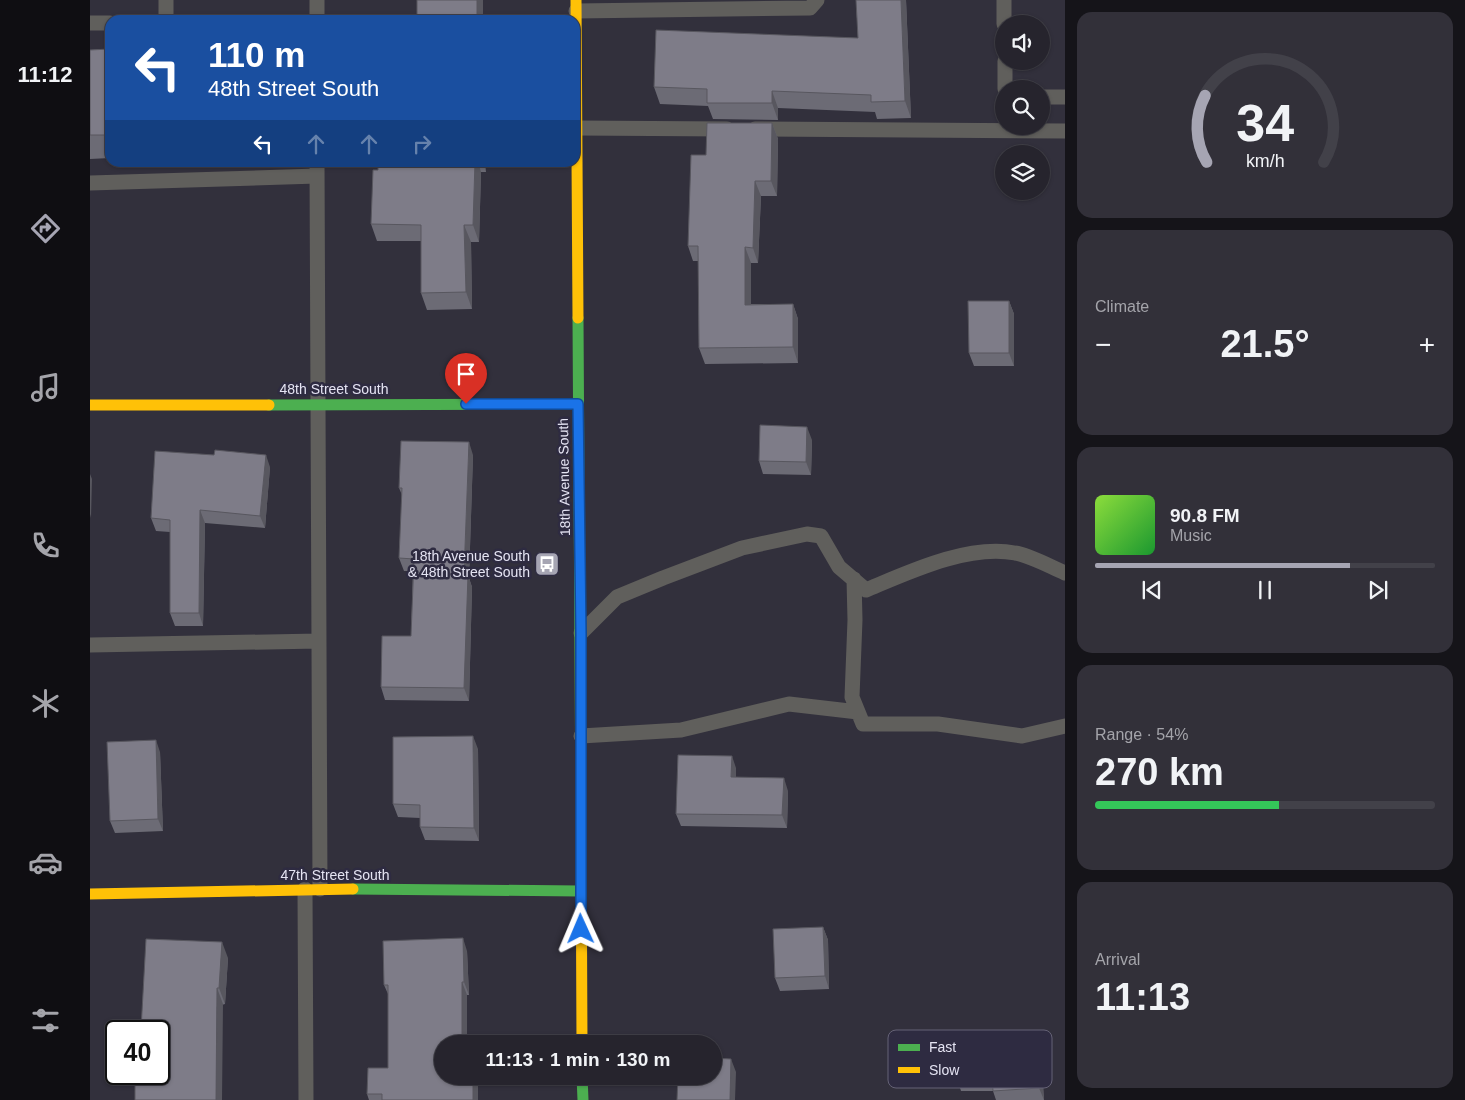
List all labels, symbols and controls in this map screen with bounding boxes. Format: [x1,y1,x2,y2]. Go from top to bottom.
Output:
map controls [995,15,1050,200]
button: sound [995,15,1050,70]
icon: left [125,35,190,100]
text: 110 m [208,35,305,74]
text: 11:12 [17,62,73,87]
text: 48th Street South [208,76,379,101]
button: search [995,80,1050,135]
text: 34 [1236,94,1294,152]
icon: left [249,130,277,158]
icon: ahead [302,130,330,158]
icon: ahead [355,130,383,158]
icon: right [408,130,436,158]
button: layers [995,145,1050,200]
text: km/h [1246,151,1284,171]
icon: directions [28,211,63,246]
text: Climate [1095,298,1149,315]
text: 21.5° [1220,323,1310,365]
text: − [1095,329,1111,360]
text: + [1419,329,1435,360]
pin [445,353,487,404]
icon: arrive [452,360,480,388]
icon: music [28,370,63,405]
street label: 48th Street South [280,381,388,397]
street label: 18th Avenue South [555,418,573,536]
text: 90.8 FM [1170,505,1240,526]
text: Music [1170,527,1212,544]
icon: phone [28,528,63,563]
place label: 18th Avenue South & 48th Street South [408,548,530,580]
bus stop icon: 18th Avenue South & 48th Street South [534,551,560,577]
icon: previous [1138,576,1166,604]
icon: pause [1251,576,1279,604]
icon: next [1364,576,1392,604]
icon: climate [28,686,63,721]
text: Range · 54% [1095,726,1188,743]
text: 270 km [1095,751,1224,793]
icon: car [28,845,63,880]
street label: 47th Street South [281,867,389,883]
position arrow [554,902,606,954]
text: Arrival [1095,951,1140,968]
text: 11:13 [1095,976,1190,1018]
icon: filters [28,1003,63,1038]
speed limit sign: 40 [105,1020,170,1085]
legend [888,1030,1052,1088]
text: Fast [929,1039,956,1055]
text: 11:13 · 1 min · 130 m [486,1049,670,1070]
text: Slow [929,1062,960,1078]

